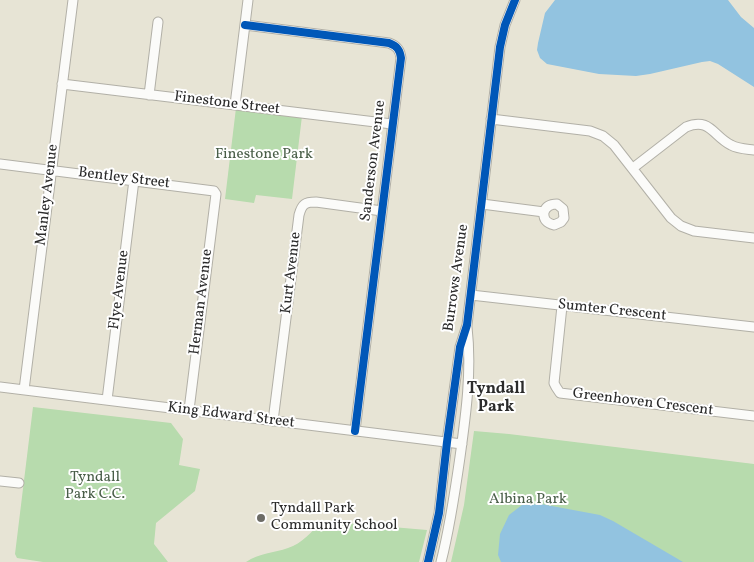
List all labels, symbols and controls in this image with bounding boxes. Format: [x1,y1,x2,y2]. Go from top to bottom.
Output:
street label: Finestone Street [173,89,281,119]
street label: Sanderson Avenue [358,99,390,223]
street label: Manley Avenue [33,143,63,247]
park label: Finestone Park [215,146,313,164]
street label: Bentley Street [77,164,171,194]
street label: Burrows Avenue [441,223,473,333]
street label: Kurt Avenue [278,231,306,315]
street label: Herman Avenue [187,248,217,356]
street label: Flye Avenue [106,249,134,331]
street label: Sumter Crescent [557,296,667,326]
district label: Tyndall Park [467,380,525,418]
street label: Greenhoven Crescent [572,385,714,421]
street label: King Edward Street [166,399,296,433]
park label: Tyndall Park C.C. [65,469,125,504]
park label: Albina Park [489,491,567,509]
place label: Tyndall Park Community School [271,500,397,535]
marker: Tyndall Park Community School [255,512,267,524]

